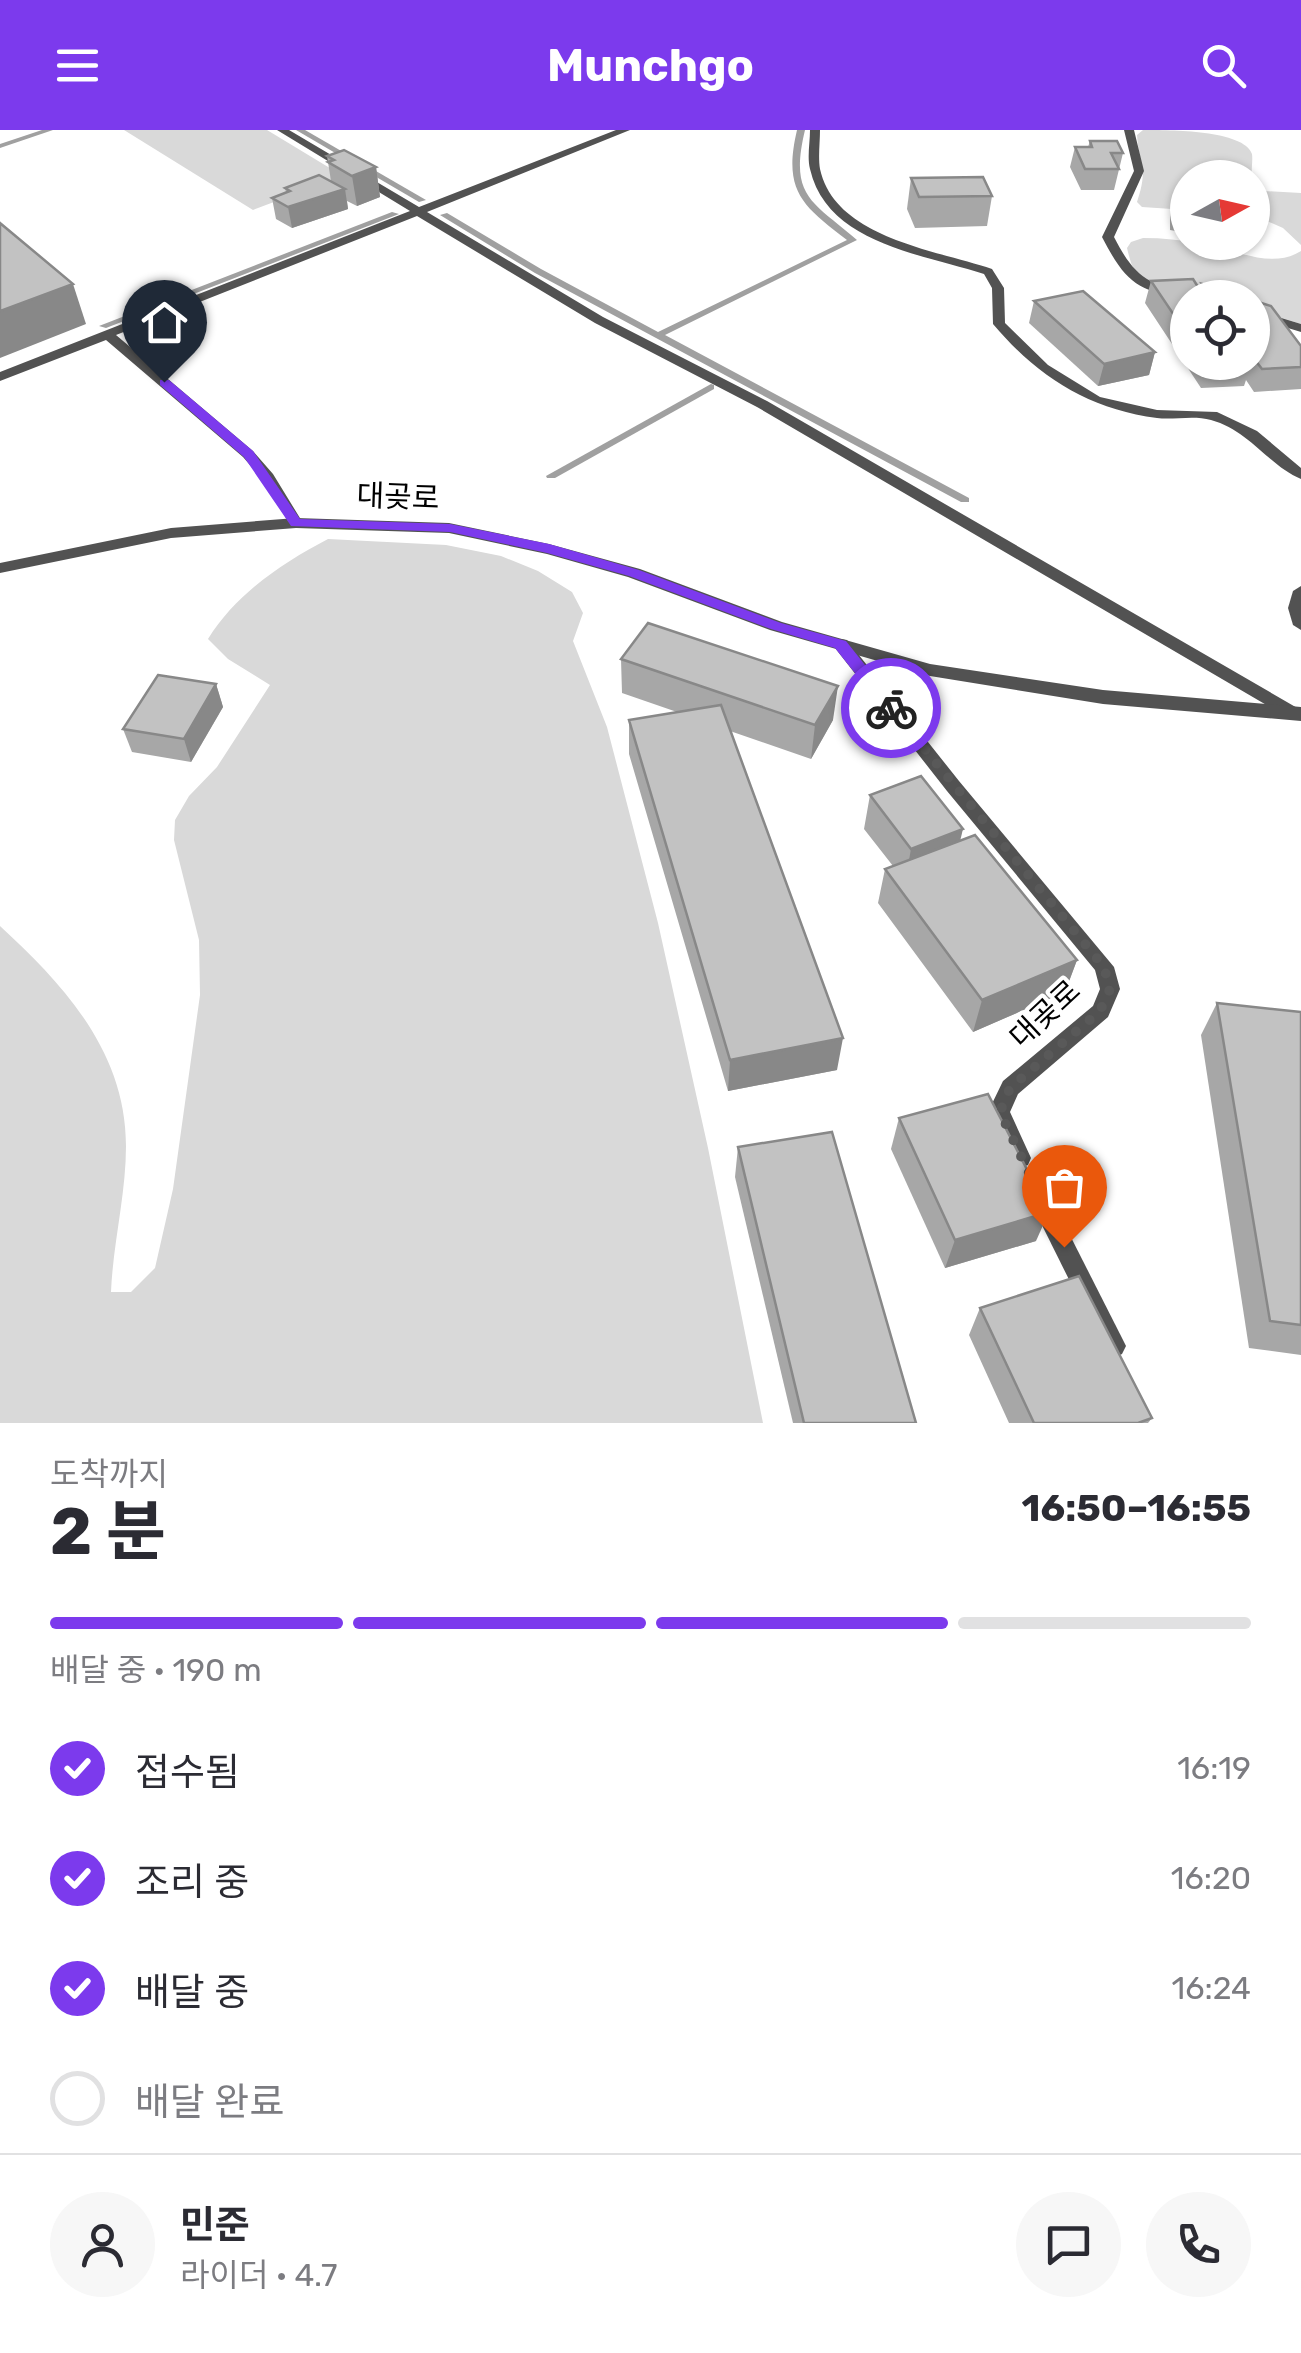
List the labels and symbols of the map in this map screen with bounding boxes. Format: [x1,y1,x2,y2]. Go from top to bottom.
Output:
north arrow [1170,160,1270,260]
pin [122,280,207,383]
street label: 대곶로 [356,478,440,516]
courier [841,658,941,758]
street label: 대곶로 [1002,973,1088,1055]
pin [1022,1145,1107,1248]

